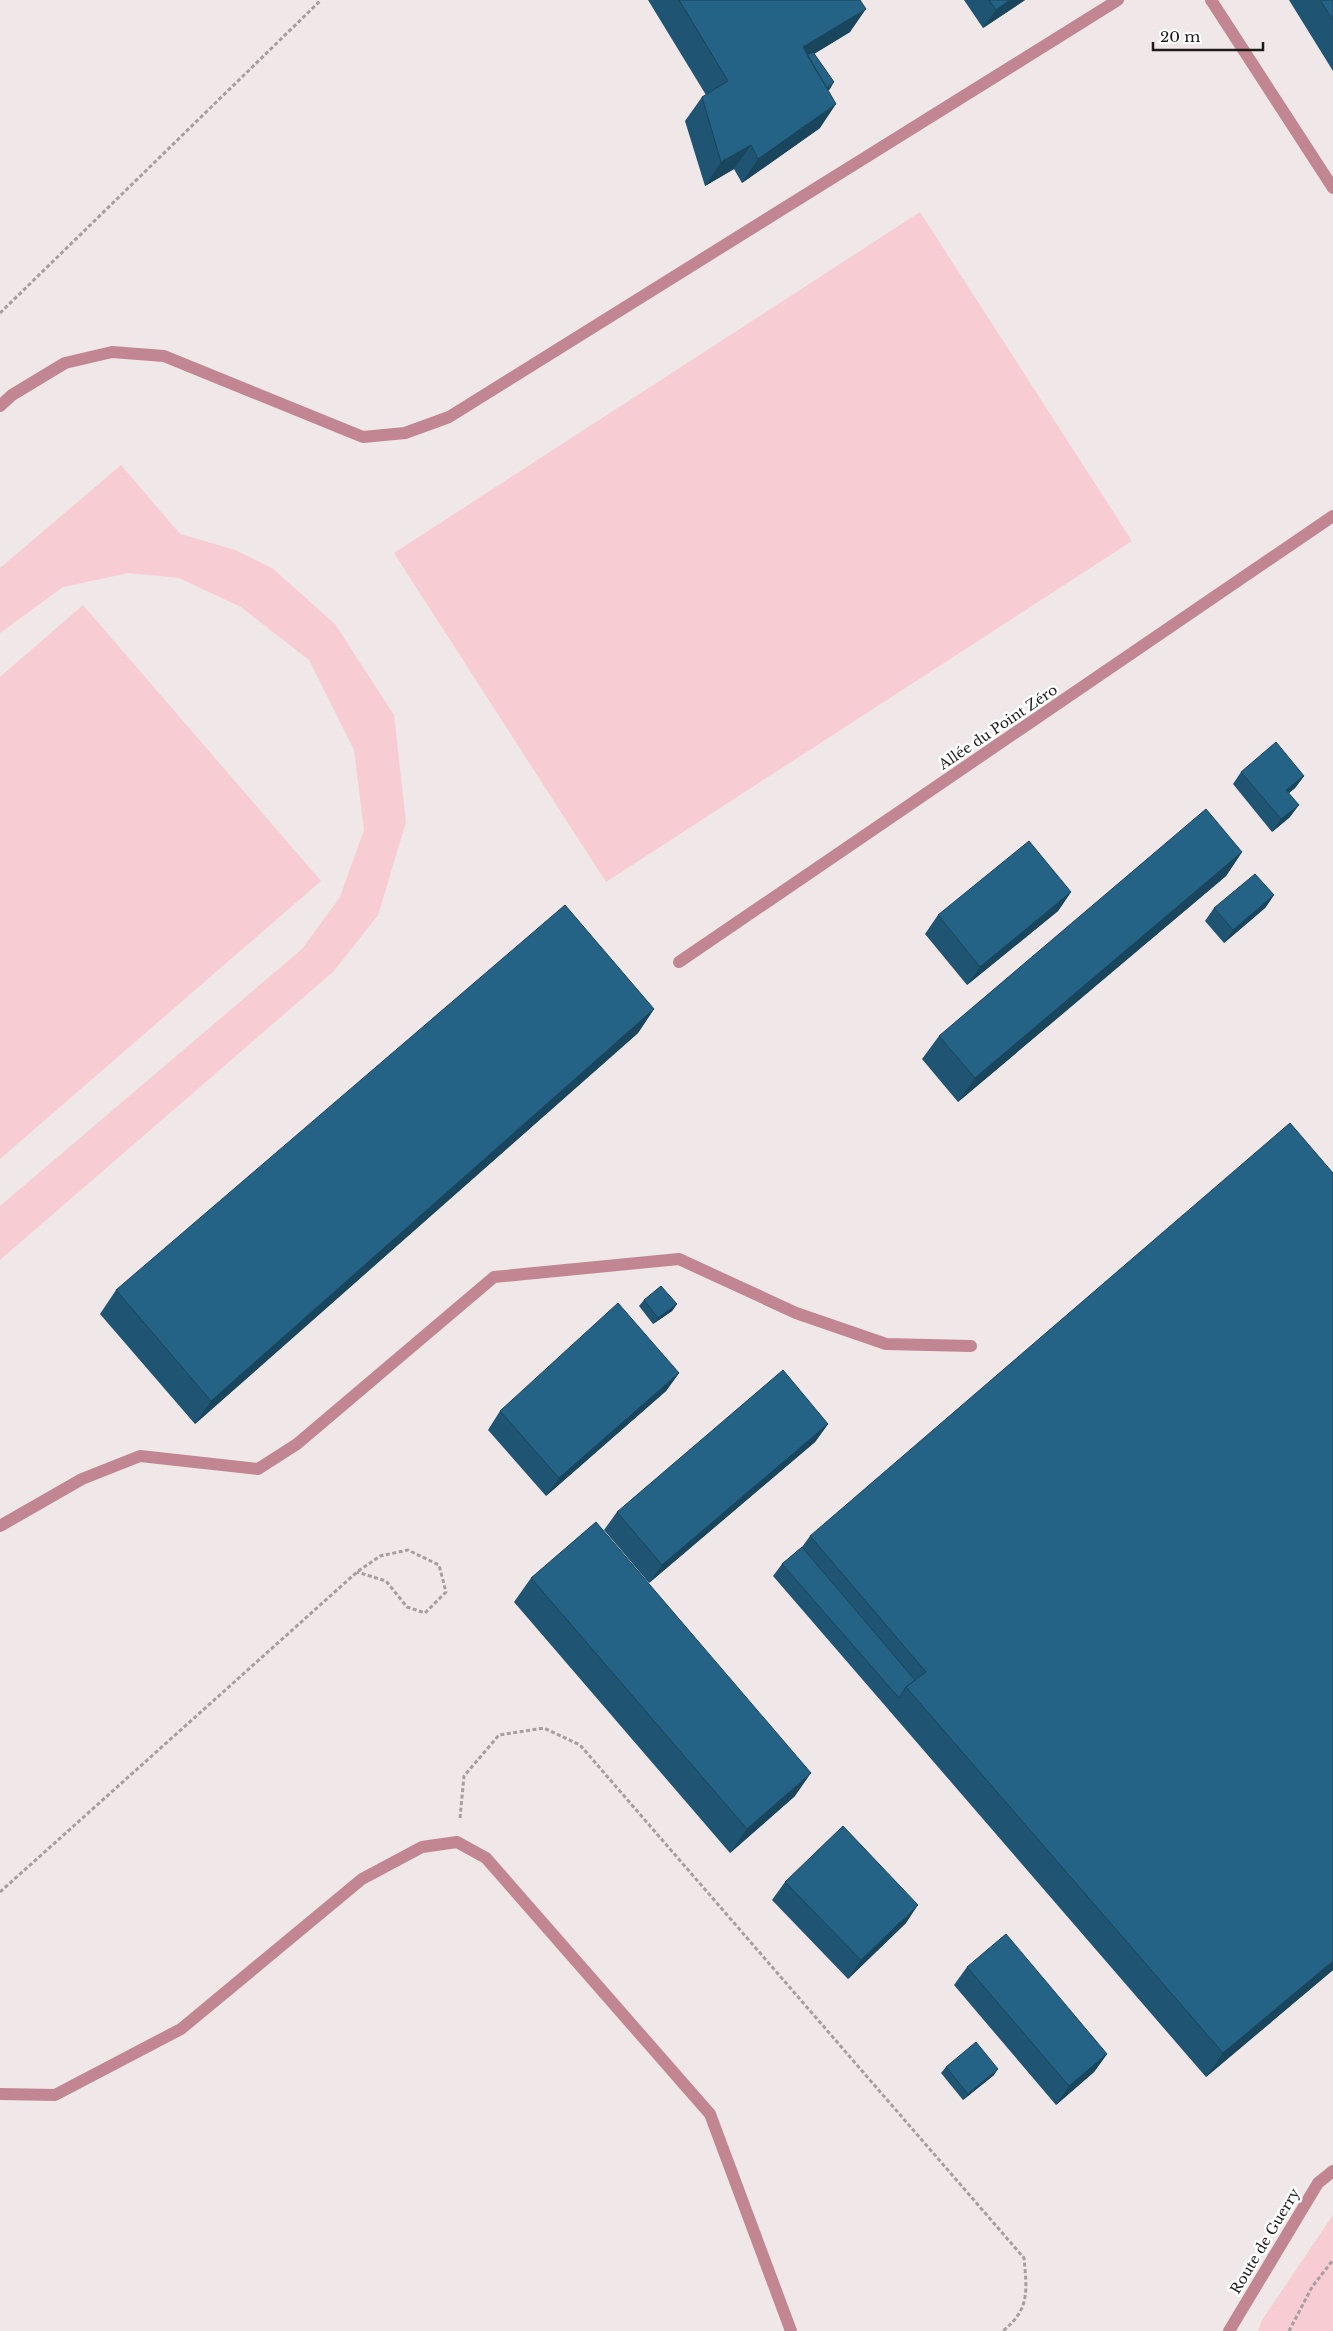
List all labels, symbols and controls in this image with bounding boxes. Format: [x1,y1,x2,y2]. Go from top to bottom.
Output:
scale bar [1153,20,1263,52]
text: 20 m [1160,27,1200,46]
street label: Allée du Point Zéro [934,681,1061,774]
street label: Route de Guerry [1226,2185,1304,2297]

